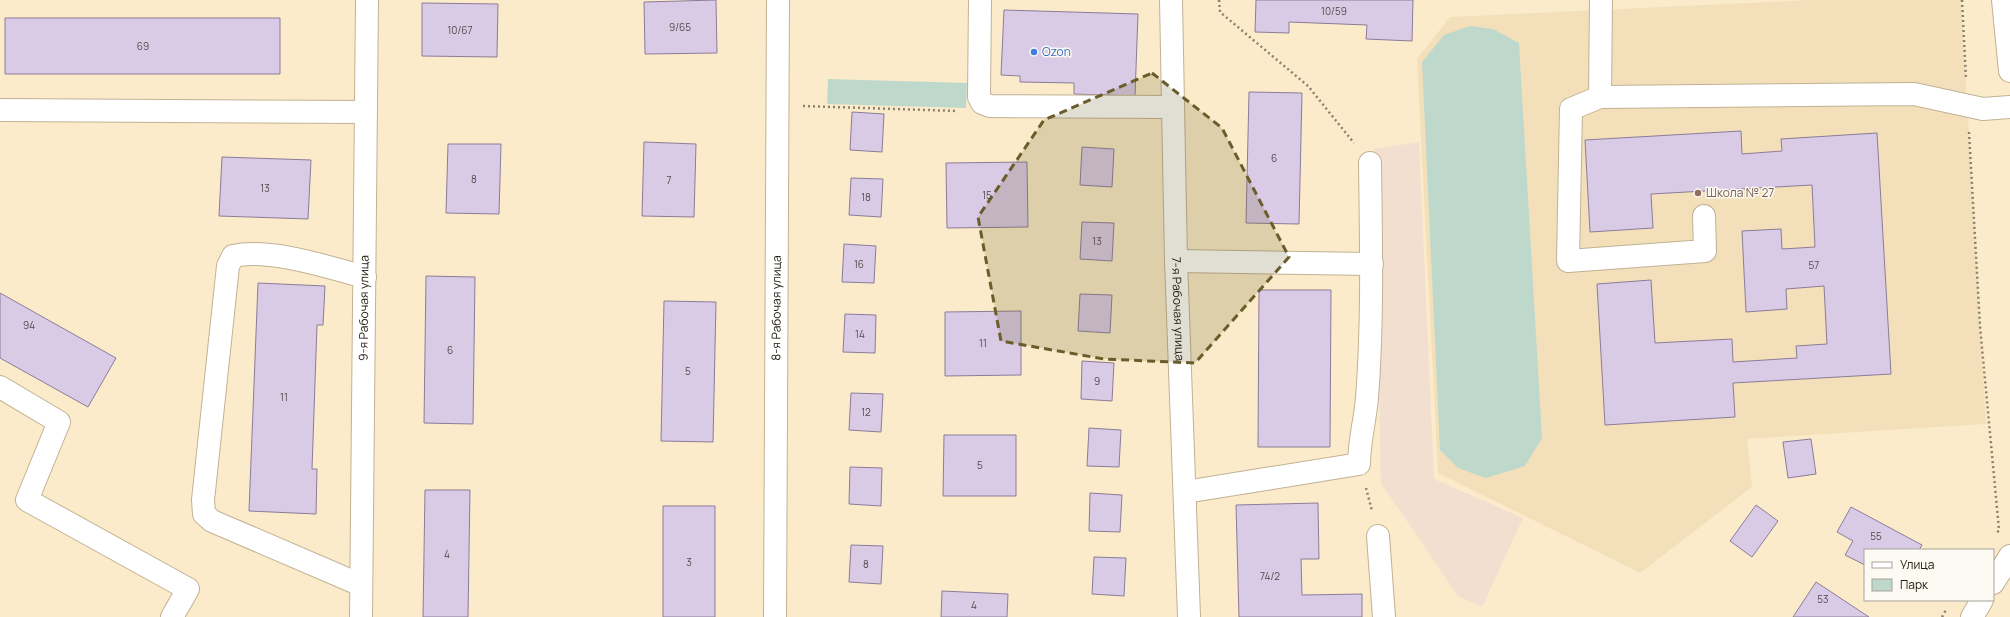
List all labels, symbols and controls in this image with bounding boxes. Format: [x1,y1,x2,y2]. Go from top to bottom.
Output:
house number: 10/59 [1321,4,1347,18]
house number: 9/65 [669,20,691,34]
house number: 10/67 [447,23,473,37]
house number: 69 [137,39,149,53]
place label: Ozon [1042,43,1071,60]
marker: Ozon [1029,47,1039,57]
house number: 6 [1271,151,1277,165]
house number: 8 [471,172,477,186]
house number: 7 [666,173,672,187]
house number: 13 [260,181,270,195]
place label: Школа № 27 [1706,184,1774,201]
house number: 15 [982,188,992,202]
marker: Школа № 27 [1693,188,1703,198]
house number: 18 [861,190,871,204]
house number: 13 [1092,234,1102,248]
street label: 9-я Рабочая улица [354,255,373,361]
street label: 8-я Рабочая улица [767,255,785,361]
house number: 16 [854,257,864,271]
street label: 7-я Рабочая улица [1168,257,1189,361]
house number: 57 [1809,258,1819,272]
house number: 94 [23,318,35,332]
house number: 14 [855,327,865,341]
house number: 11 [979,336,987,350]
house number: 6 [447,343,453,357]
house number: 5 [685,364,691,378]
house number: 9 [1094,374,1100,388]
house number: 11 [280,390,288,404]
house number: 12 [861,405,871,419]
house number: 5 [977,458,983,472]
house number: 55 [1870,529,1882,543]
house number: 4 [444,547,450,561]
legend [1864,549,1994,601]
house number: 3 [686,555,692,569]
text: Улица [1900,556,1934,573]
house number: 8 [863,557,869,571]
house number: 74/2 [1260,569,1280,583]
text: Парк [1900,576,1929,593]
house number: 53 [1817,592,1829,606]
house number: 4 [971,598,977,612]

